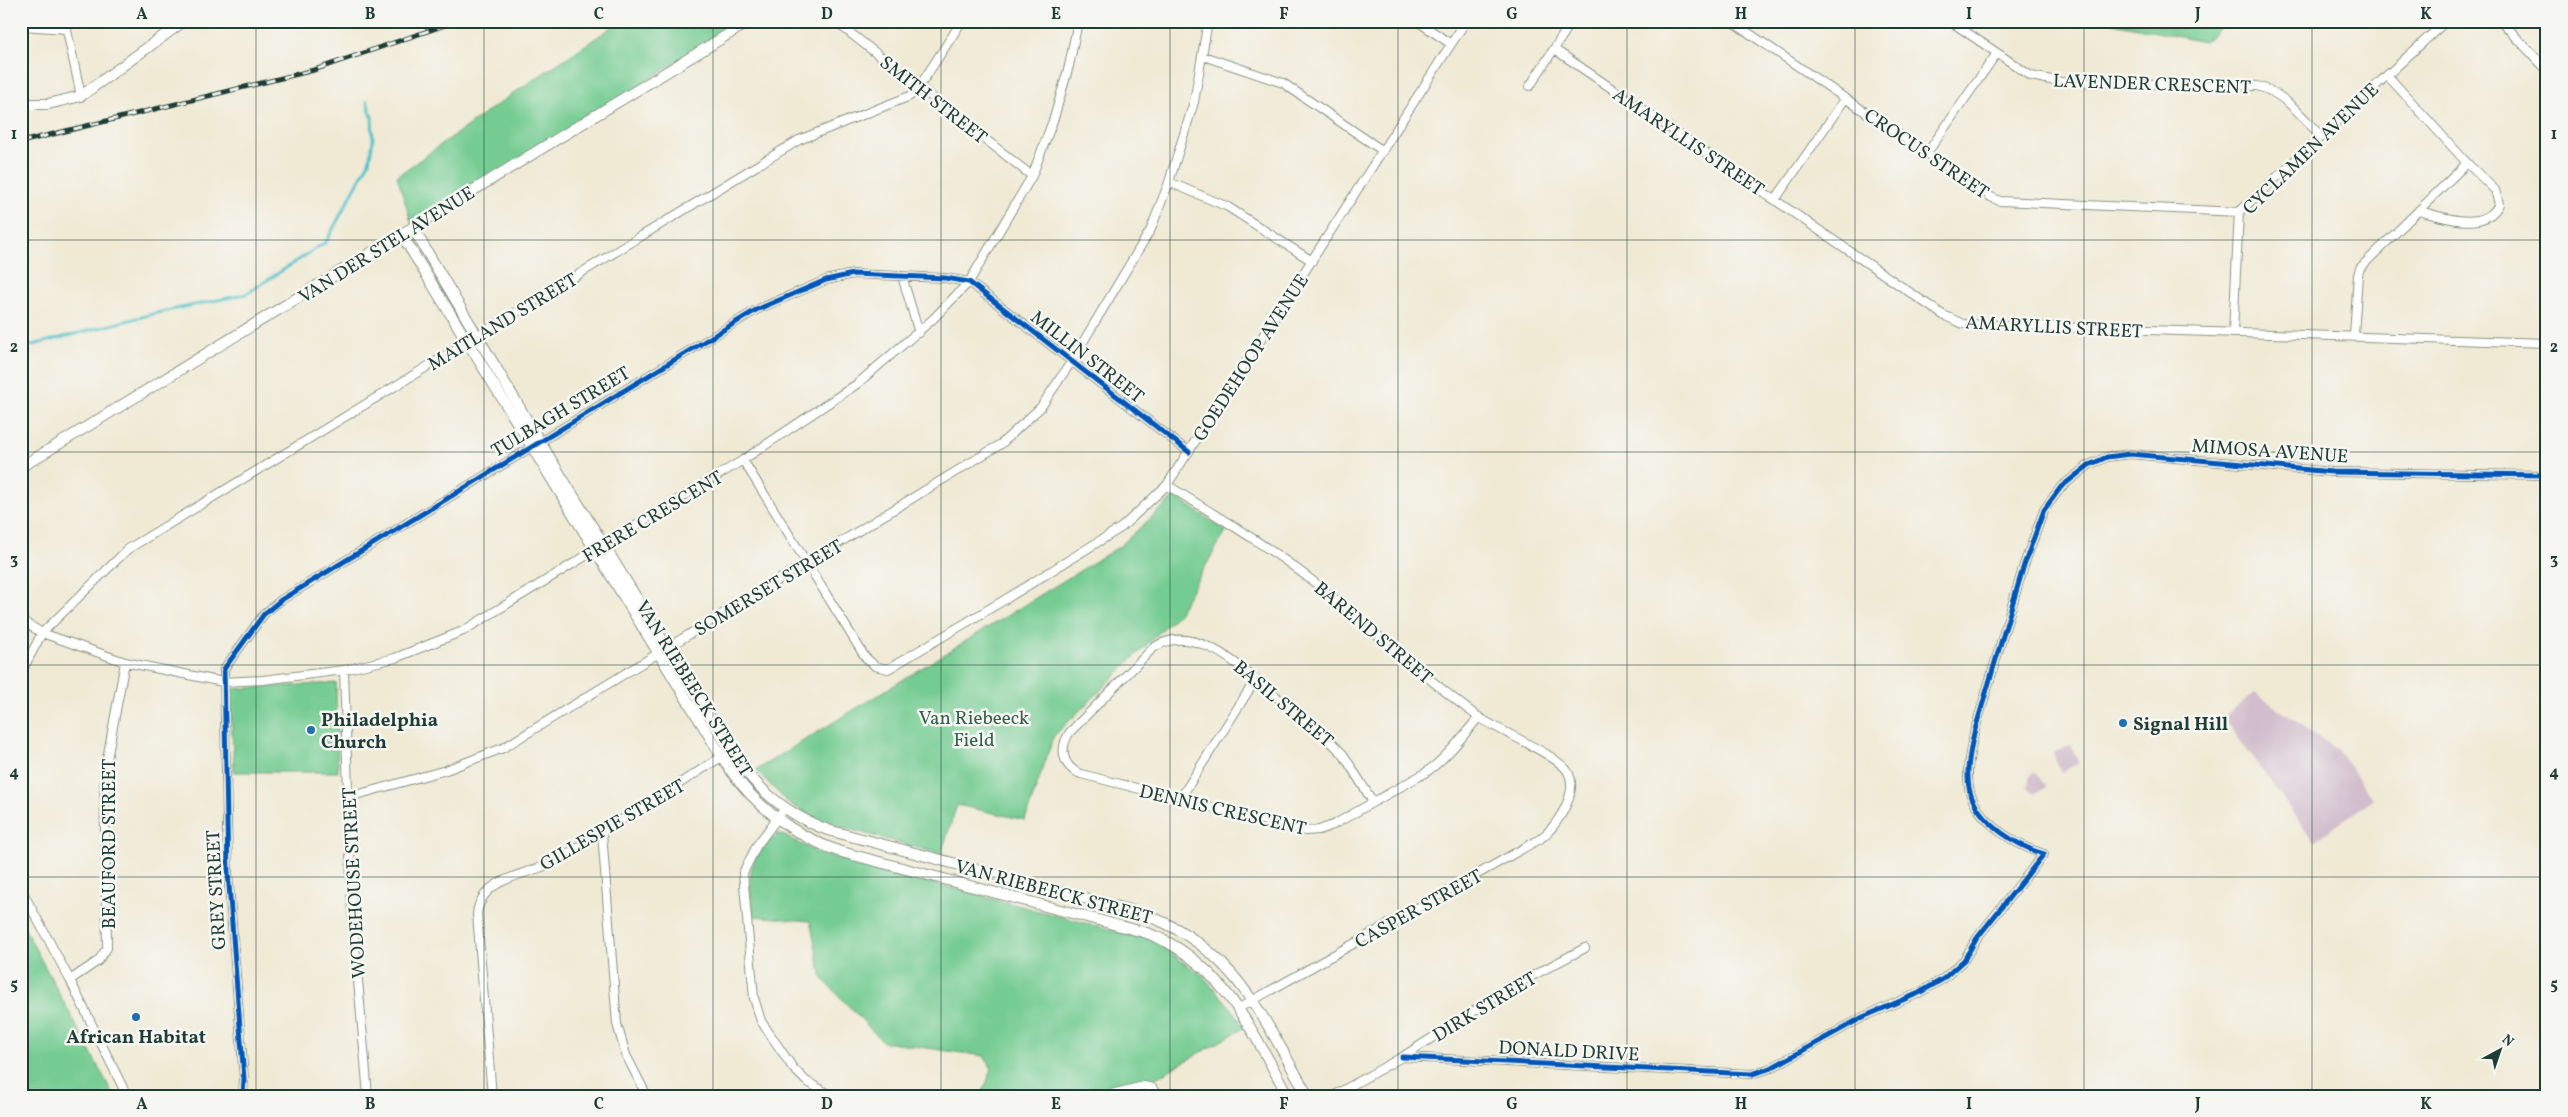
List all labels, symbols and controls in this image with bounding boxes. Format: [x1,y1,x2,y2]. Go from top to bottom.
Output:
text: A [136,4,148,26]
text: B [365,4,376,26]
text: C [594,4,604,26]
text: D [821,4,833,26]
text: E [1051,4,1061,26]
text: F [1279,4,1289,26]
text: G [1506,4,1518,26]
text: H [1735,4,1747,26]
text: I [1966,4,1972,26]
text: J [2194,4,2201,26]
text: K [2420,4,2432,26]
street label: SMITH STREET [874,50,992,151]
street label: LAVENDER CRESCENT [2052,69,2251,101]
street label: CYCLAMEN AVENUE [2238,78,2385,221]
street label: AMARYLLIS STREET [1607,82,1769,203]
street label: CROCUS STREET [1858,103,1994,206]
text: 1 [11,124,17,146]
text: 1 [2551,124,2557,146]
street label: VAN DER STEL AVENUE [294,181,480,311]
street label: MAITLAND STREET [423,268,583,378]
street label: GOEDEHOOP AVENUE [1188,269,1316,447]
street label: MILLIN STREET [1025,305,1149,410]
street label: AMARYLLIS STREET [1965,310,2143,346]
text: 2 [10,337,18,359]
text: 2 [2550,337,2558,359]
street label: TULBAGH STREET [487,361,635,464]
street label: MIMOSA AVENUE [2191,434,2349,470]
street label: FRERE CRESCENT [578,465,728,570]
street label: SOMERSET STREET [690,534,848,643]
text: 3 [10,549,18,571]
text: 3 [2550,549,2558,571]
street label: BAREND STREET [1308,576,1438,691]
street label: VAN RIEBEECK STREET [628,596,758,782]
street label: BASIL STREET [1227,655,1338,754]
park label: Van Riebeeck Field [919,706,1029,754]
place label: Philadelphia Church [321,708,438,756]
place label: Signal Hill [2133,712,2228,738]
marker: Signal Hill [2117,717,2129,729]
marker: Philadelphia Church [305,724,317,736]
street label: BEAUFORD STREET [97,759,123,929]
text: 4 [9,762,19,784]
text: 4 [2549,762,2559,784]
street label: GILLESPIE STREET [536,774,690,878]
street label: DENNIS CRESCENT [1136,779,1309,843]
street label: WODEHOUSE STREET [337,787,373,979]
street label: GREY STREET [201,829,233,951]
street label: VAN RIEBEECK STREET [952,854,1155,932]
street label: CASPER STREET [1351,864,1487,956]
street label: DIRK STREET [1428,966,1542,1049]
text: 5 [10,974,18,996]
text: 5 [2550,974,2558,996]
marker: African Habitat [130,1011,142,1023]
north arrow [2476,1024,2526,1074]
place label: African Habitat [66,1025,206,1051]
text: N [2497,1031,2517,1052]
street label: DONALD DRIVE [1498,1035,1640,1069]
text: A [136,1094,148,1116]
text: B [365,1094,376,1116]
text: C [594,1094,604,1116]
text: D [821,1094,833,1116]
text: E [1051,1094,1061,1116]
text: F [1279,1094,1289,1116]
text: G [1506,1094,1518,1116]
text: H [1735,1094,1747,1116]
text: I [1966,1094,1972,1116]
text: J [2194,1094,2201,1116]
text: K [2420,1094,2432,1116]

